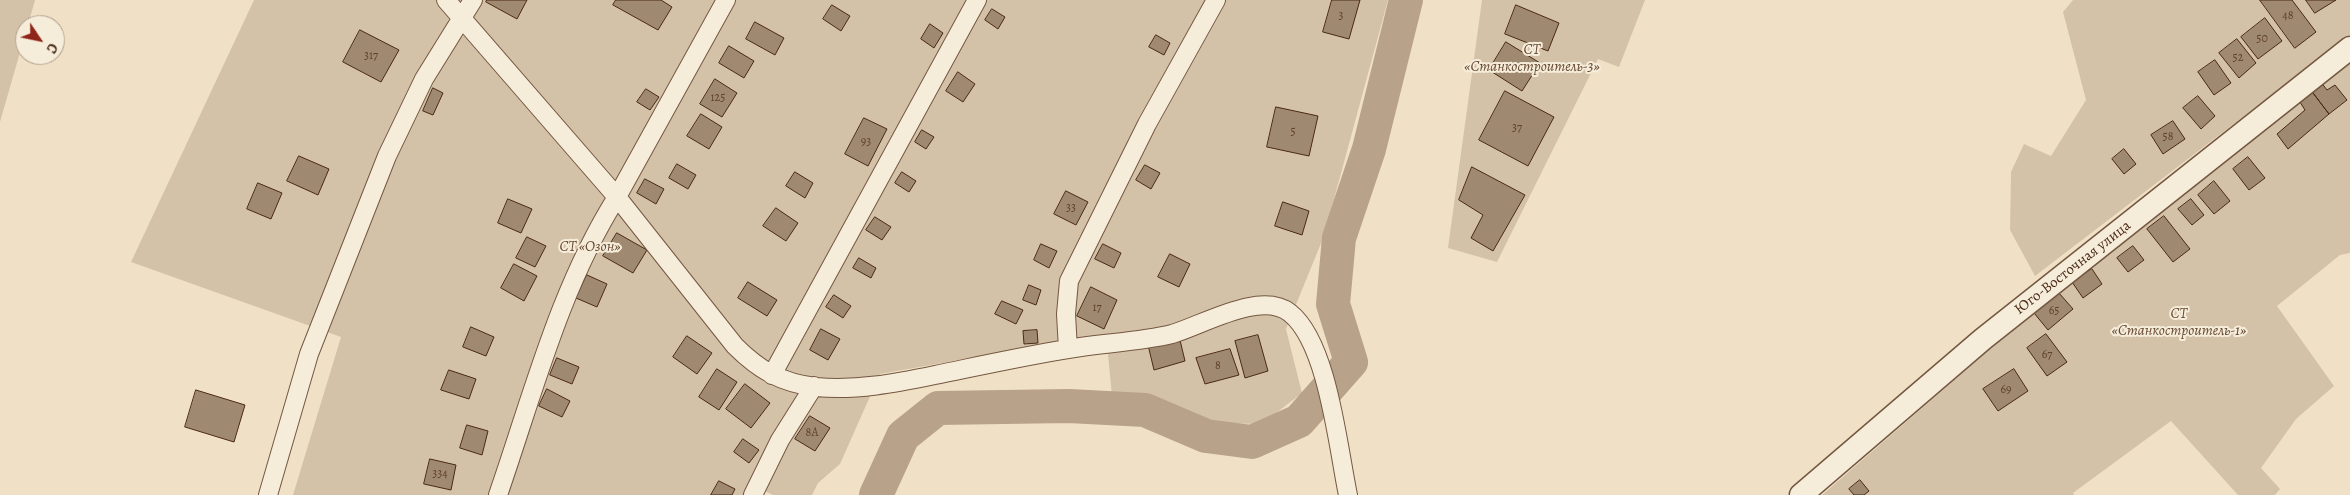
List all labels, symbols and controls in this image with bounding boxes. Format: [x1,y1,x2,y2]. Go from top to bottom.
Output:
house number: 3 [1339,9,1343,23]
house number: 48 [2282,9,2294,23]
north arrow [15,15,65,65]
house number: 50 [2256,32,2268,46]
text: С [42,39,62,57]
park label: СТ «Станкостроитель-3» [1464,41,1600,76]
house number: 317 [364,49,378,63]
house number: 52 [2233,51,2243,65]
house number: 125 [711,91,725,105]
house number: 37 [1512,121,1522,135]
house number: 5 [1290,125,1296,139]
house number: 58 [2163,130,2173,144]
house number: 93 [861,135,871,149]
house number: 33 [1066,201,1076,215]
street label: Юго-Восточная улица [2011,217,2135,319]
park label: СТ «Озон» [560,238,620,256]
house number: 17 [1092,301,1102,315]
house number: 65 [2049,304,2059,318]
park label: СТ «Станкостроитель-1» [2112,305,2246,340]
house number: 67 [2042,348,2052,362]
house number: 8 [1215,359,1221,373]
house number: 69 [2000,383,2012,397]
house number: 8А [806,426,818,440]
house number: 334 [432,467,448,481]

